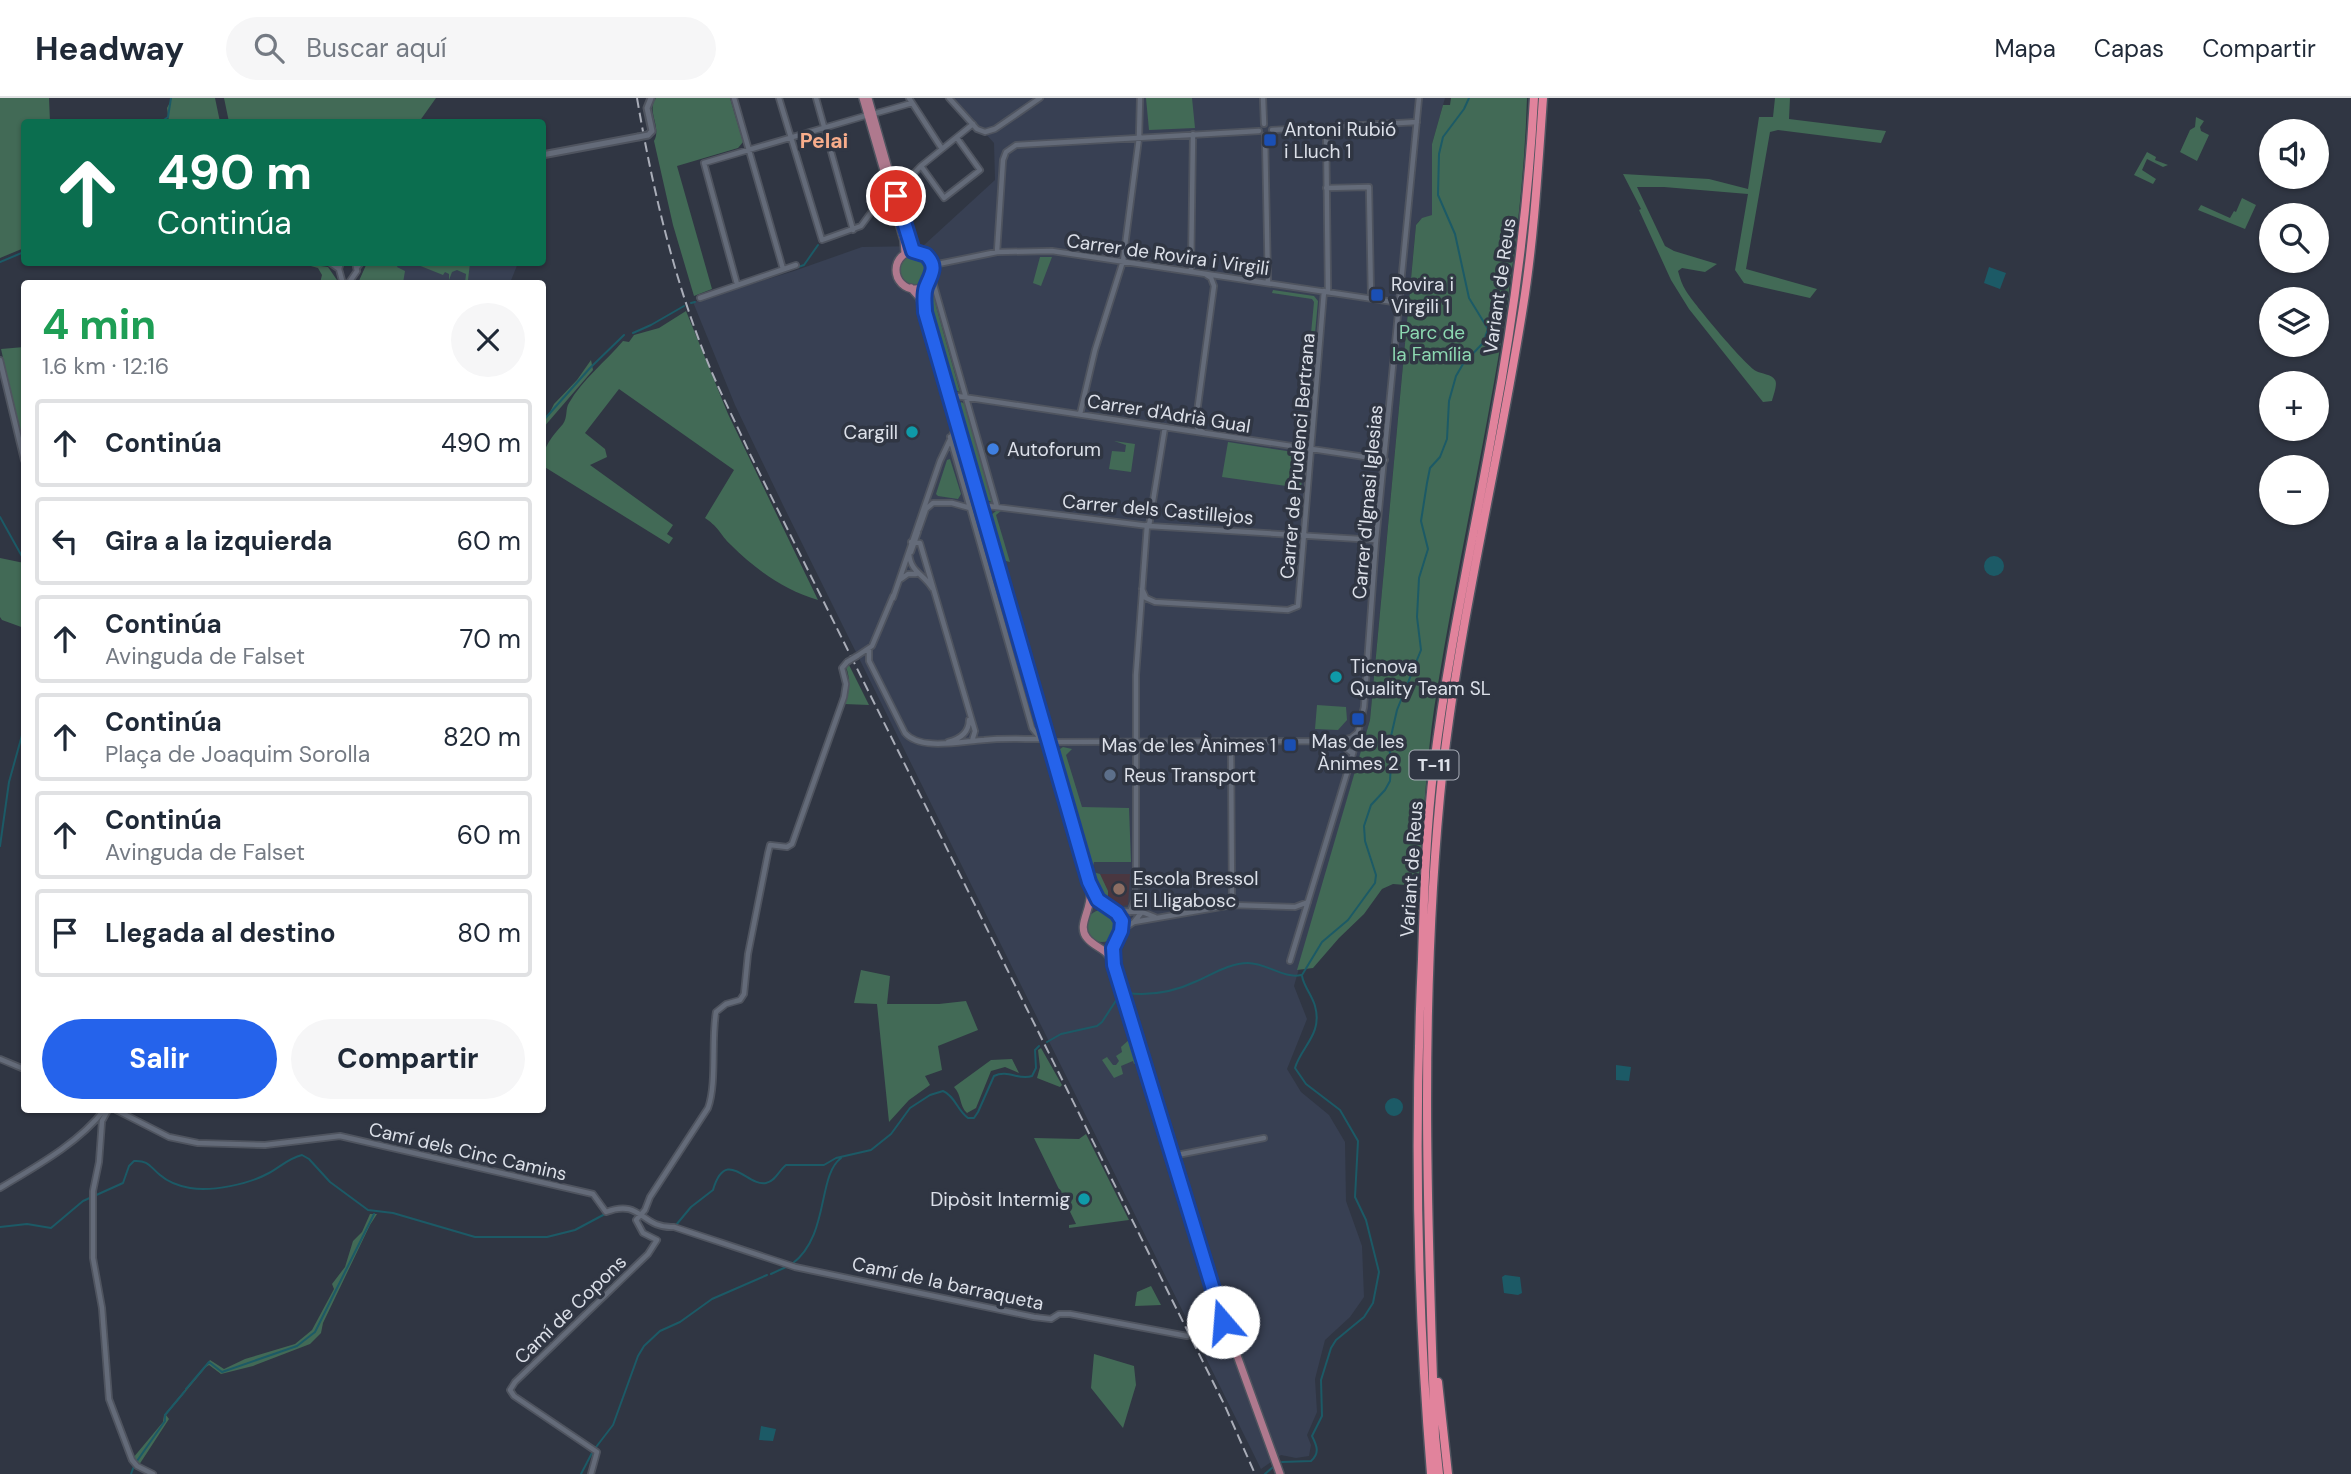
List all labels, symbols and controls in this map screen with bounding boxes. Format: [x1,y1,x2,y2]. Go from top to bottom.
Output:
search box [226,17,716,80]
text: Headway [35,27,184,70]
icon: search [250,29,288,67]
text: Buscar aquí [306,31,447,65]
text: Mapa [1994,33,2056,64]
text: Capas [2094,33,2164,64]
text: Compartir [2202,33,2316,64]
place label: Antoni Rubió i Lluch 1 [1284,117,1396,164]
map controls [2259,119,2329,525]
button: sound [2259,119,2329,189]
district label: Pelai [800,127,848,155]
marker: Antoni Rubió i Lluch 1 [1262,132,1278,148]
text: 490 m [157,140,312,204]
icon: ahead [42,147,133,238]
pin [866,166,926,226]
icon: arrive [877,177,915,215]
text: Continúa [157,202,292,244]
button: search [2259,203,2329,273]
street label: Variant de Reus [1478,216,1521,356]
street label: Carrer de Rovira i Virgili [1065,228,1271,281]
place label: Rovira i Virgili 1 [1391,272,1454,319]
marker: Rovira i Virgili 1 [1369,287,1385,303]
button: layers [2259,287,2329,357]
text: 4 min [42,297,156,352]
button: close [451,303,525,377]
park label: Parc de la Família [1392,320,1472,367]
street label: Carrer de Prudenci Bertrana [1274,332,1321,580]
text: 1.6 km · 12:16 [42,351,169,381]
button: + [2259,371,2329,441]
street label: Carrer d'Adrià Gual [1085,388,1252,439]
street label: Carrer d'Ignasi Iglesias [1347,404,1388,600]
place label: Cargill [844,420,898,445]
icon: ahead [46,424,84,462]
marker: Cargill [904,424,920,440]
text: Continúa [105,426,222,460]
text: 490 m [441,426,521,460]
place label: Autoforum [1007,437,1101,462]
marker: Autoforum [985,441,1001,457]
button: − [2259,455,2329,525]
street label: Carrer dels Castillejos [1061,489,1255,530]
icon: left [46,522,84,560]
text: Gira a la izquierda [105,524,332,558]
text: 60 m [457,524,521,558]
text: Continúa [105,607,222,641]
icon: ahead [46,620,84,658]
text: 70 m [460,622,521,656]
text: Avinguda de Falset [105,641,305,671]
place label: Ticnova Quality Team SL [1350,654,1491,701]
marker: Ticnova Quality Team SL [1328,669,1344,685]
text: Continúa [105,705,222,739]
marker: Mas de les Ànimes 2 [1350,711,1366,727]
icon: ahead [46,718,84,756]
text: 820 m [443,720,521,754]
place label: Mas de les Ànimes 2 [1311,729,1405,776]
place label: Mas de les Ànimes 1 [1101,733,1276,758]
marker: Mas de les Ànimes 1 [1282,737,1298,753]
text: Plaça de Joaquim Sorolla [105,739,370,769]
road number: T-11 [1410,750,1458,780]
place label: Reus Transport [1124,763,1256,788]
marker: Reus Transport [1102,767,1118,783]
street label: Variant de Reus [1394,800,1429,938]
text: Continúa [105,803,222,837]
icon: ahead [46,816,84,854]
text: 60 m [457,818,521,852]
text: Avinguda de Falset [105,837,305,867]
place label: Escola Bressol El Lligabosc [1133,866,1259,913]
marker: Escola Bressol El Lligabosc [1111,881,1127,897]
icon: arrive [46,914,84,952]
text: Llegada al destino [105,916,336,950]
text: 80 m [457,916,521,950]
button: Salir [42,1019,277,1099]
button: Compartir [291,1019,525,1099]
street label: Camí dels Cinc Camins [366,1117,569,1186]
place label: Dipòsit Intermig [930,1187,1070,1212]
marker: Dipòsit Intermig [1076,1191,1092,1207]
street label: Camí de Copons [509,1250,632,1369]
street label: Camí de la barraqueta [850,1251,1046,1316]
position arrow [1186,1285,1260,1359]

